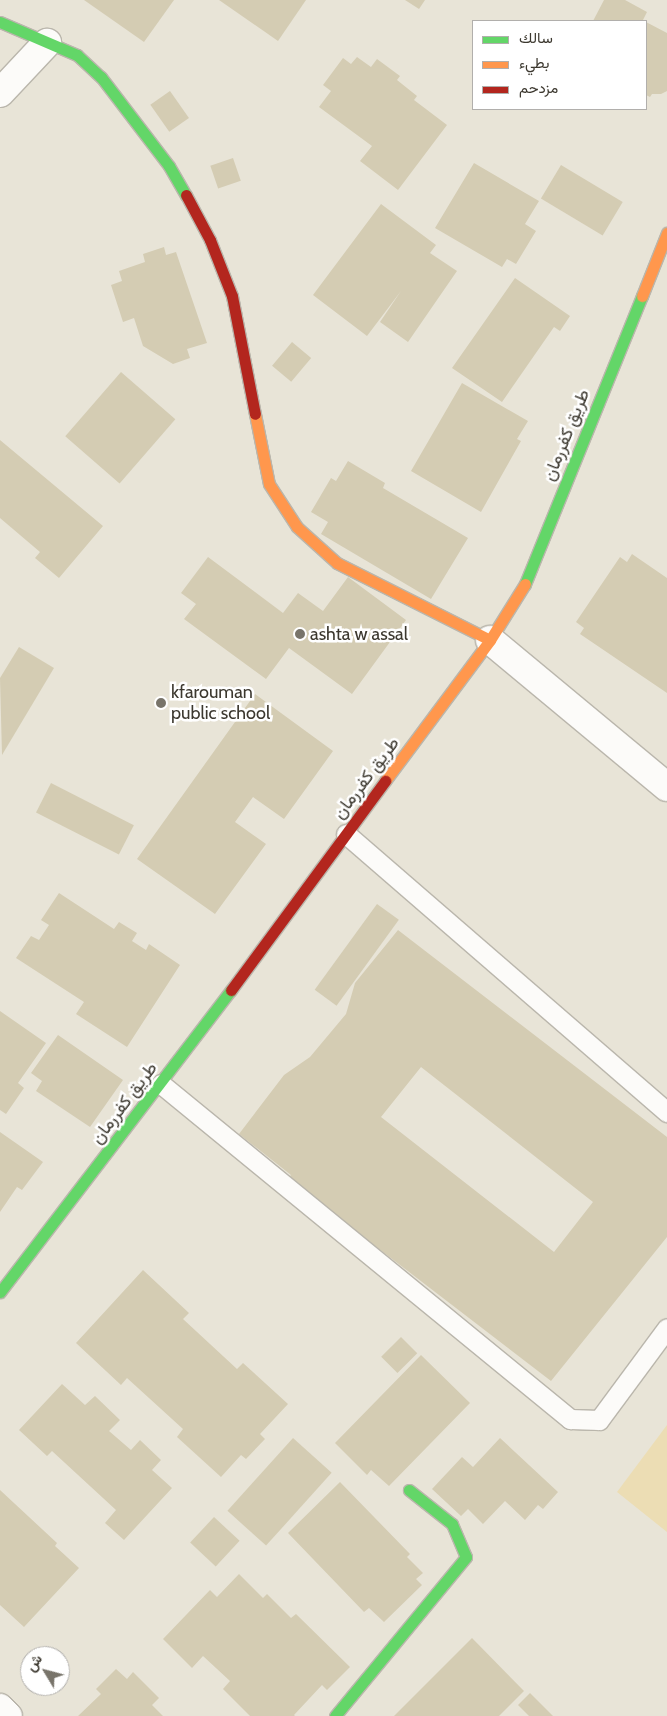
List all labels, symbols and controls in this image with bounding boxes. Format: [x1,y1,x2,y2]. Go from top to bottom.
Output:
legend [472,20,647,110]
text: سالك [519,29,553,47]
text: بطيء [519,54,549,72]
text: مزدحم [519,79,558,97]
street label: طريق كفررمان [538,386,594,484]
place label: ashta w assal [310,623,408,645]
marker: ashta w assal [294,628,306,640]
place label: kfarouman public school [171,682,270,724]
marker: kfarouman public school [155,697,167,709]
street label: طريق كفررمان [328,733,404,823]
street label: طريق كفررمان [86,1058,162,1148]
north arrow [20,1646,70,1696]
text: ش [22,1650,46,1675]

